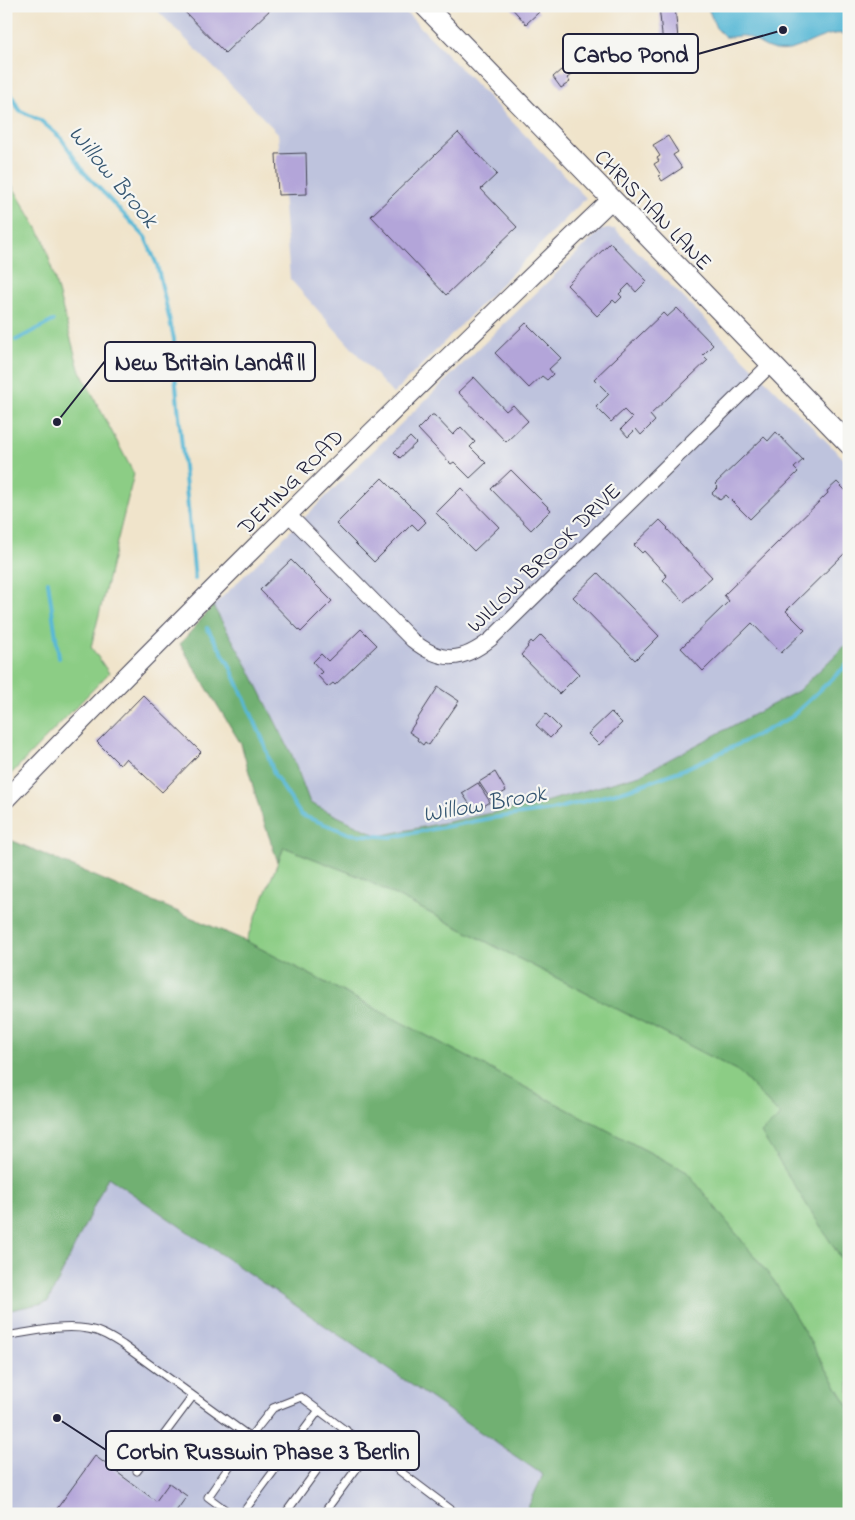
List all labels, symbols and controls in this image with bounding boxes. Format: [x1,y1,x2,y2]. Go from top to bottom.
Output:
callout: Carbo Pond [563,34,698,73]
text: Carbo Pond [574,39,689,74]
water label: Willow Brook [59,119,167,238]
street label: CHRISTIAN LANE [585,143,718,279]
callout: New Britain Landfill [105,342,315,381]
text: New Britain Landfill [115,347,305,382]
street label: DEMING ROAD [231,423,352,544]
street label: WILLOW BROOK DRIVE [461,477,629,641]
water label: Willow Brook [420,777,550,834]
callout: Corbin Russwin Phase 3 Berlin [106,1431,419,1470]
text: Corbin Russwin Phase 3 Berlin [116,1436,410,1471]

